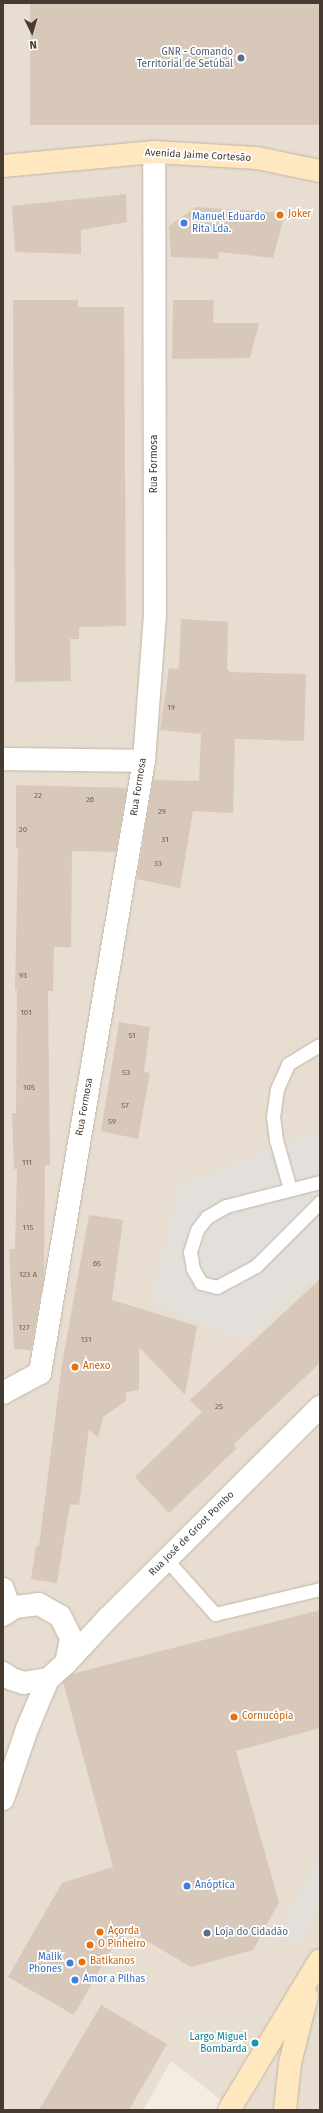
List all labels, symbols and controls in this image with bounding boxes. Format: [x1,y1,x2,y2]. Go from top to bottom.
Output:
north arrow [12,12,52,52]
text: N [29,38,37,51]
place label: GNR - Comando Territorial de Setúbal [137,46,233,70]
marker: GNR - Comando Territorial de Setúbal [236,53,246,63]
street label: Avenida Jaime Cortesão [144,147,252,165]
place label: Joker [288,209,311,221]
marker: Joker [275,210,285,220]
place label: Manuel Eduardo Rita Lda. [192,211,266,234]
marker: Manuel Eduardo Rita Lda. [179,218,189,228]
street label: Rua Formosa [149,435,161,493]
house number: 19 [167,703,175,713]
street label: Rua Formosa [128,757,150,817]
house number: 22 [34,791,42,801]
house number: 26 [86,795,94,805]
house number: 29 [158,807,166,817]
house number: 20 [19,825,27,835]
house number: 31 [161,835,169,845]
house number: 33 [154,859,162,869]
house number: 93 [19,971,27,981]
house number: 101 [20,1008,32,1018]
house number: 51 [128,1031,136,1041]
house number: 53 [122,1068,130,1078]
street label: Rua Formosa [74,1077,96,1137]
house number: 105 [23,1083,35,1093]
house number: 57 [121,1101,129,1111]
house number: 59 [108,1117,116,1127]
house number: 111 [22,1158,32,1168]
house number: 115 [23,1223,33,1233]
house number: 65 [93,1259,101,1269]
house number: 123 A [19,1270,37,1280]
house number: 127 [19,1323,29,1333]
house number: 131 [81,1335,91,1345]
place label: Anexo [83,1361,111,1373]
marker: Anexo [70,1362,80,1372]
house number: 25 [215,1402,223,1412]
street label: Rua José de Groot Pombo [147,1489,237,1579]
place label: Cornucópia [242,1711,293,1723]
marker: Cornucópia [229,1712,239,1722]
place label: Anóptica [195,1880,235,1892]
marker: Anóptica [182,1881,192,1891]
place label: Açorda [108,1926,139,1938]
marker: Açorda [95,1927,105,1937]
place label: Loja do Cidadão [215,1927,288,1939]
marker: Loja do Cidadão [202,1928,212,1938]
place label: O Pinheiro [98,1939,146,1951]
marker: O Pinheiro [85,1940,95,1950]
place label: Malik Phones [29,1951,62,1974]
place label: Batikanos [90,1956,135,1968]
marker: Batikanos [77,1957,87,1967]
marker: Malik Phones [65,1958,75,1968]
place label: Amor a Pilhas [83,1974,145,1986]
marker: Amor a Pilhas [70,1975,80,1985]
place label: Largo Miguel Bombarda [190,2031,247,2054]
marker: Largo Miguel Bombarda [250,2038,260,2048]

